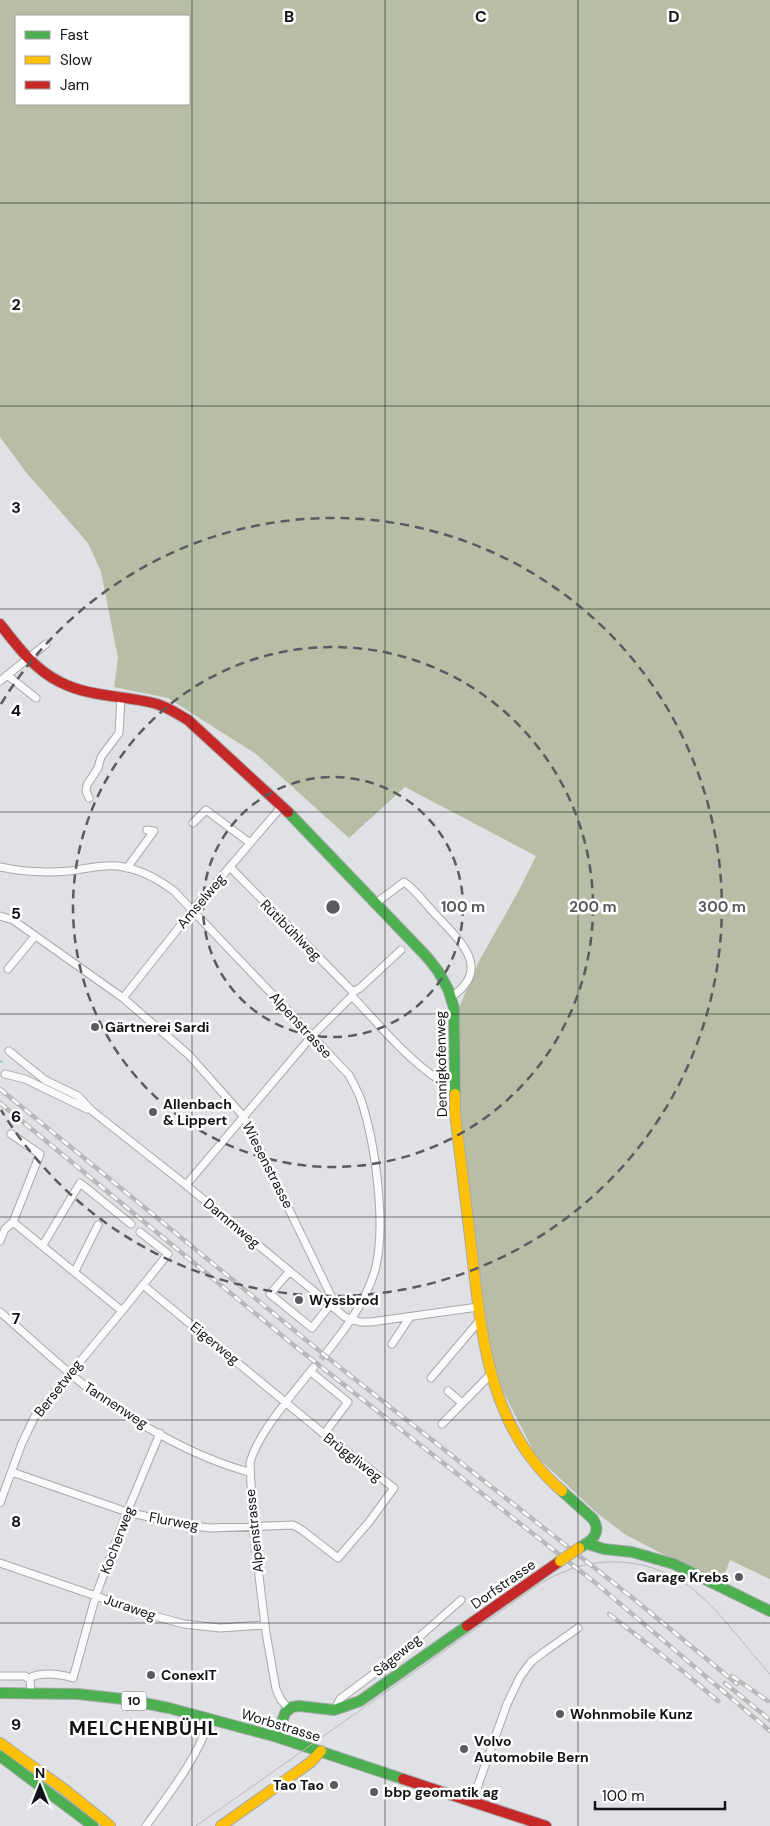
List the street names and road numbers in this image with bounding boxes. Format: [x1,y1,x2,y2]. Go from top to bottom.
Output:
street label: Amselweg [173,870,229,932]
street label: Rütibühlweg [257,896,326,965]
street label: Alpenstrasse [266,988,336,1062]
street label: Dennigkofenweg [431,1011,451,1117]
street label: Wiesenstrasse [238,1119,298,1211]
street label: Dammweg [200,1194,264,1252]
street label: Eigerweg [187,1318,243,1368]
street label: Bersetweg [30,1356,86,1420]
street label: Tannenweg [81,1378,152,1432]
street label: Brüggliweg [320,1428,386,1486]
street label: Alpenstrasse [241,1488,267,1574]
street label: Kocherweg [96,1503,138,1577]
street label: Flurweg [148,1508,200,1534]
street label: Dorfstrasse [467,1555,539,1613]
street label: Juraweg [102,1590,159,1624]
street label: Sägeweg [369,1630,425,1680]
road number: 10 [122,1692,146,1710]
street label: Worbstrasse [239,1704,323,1746]

